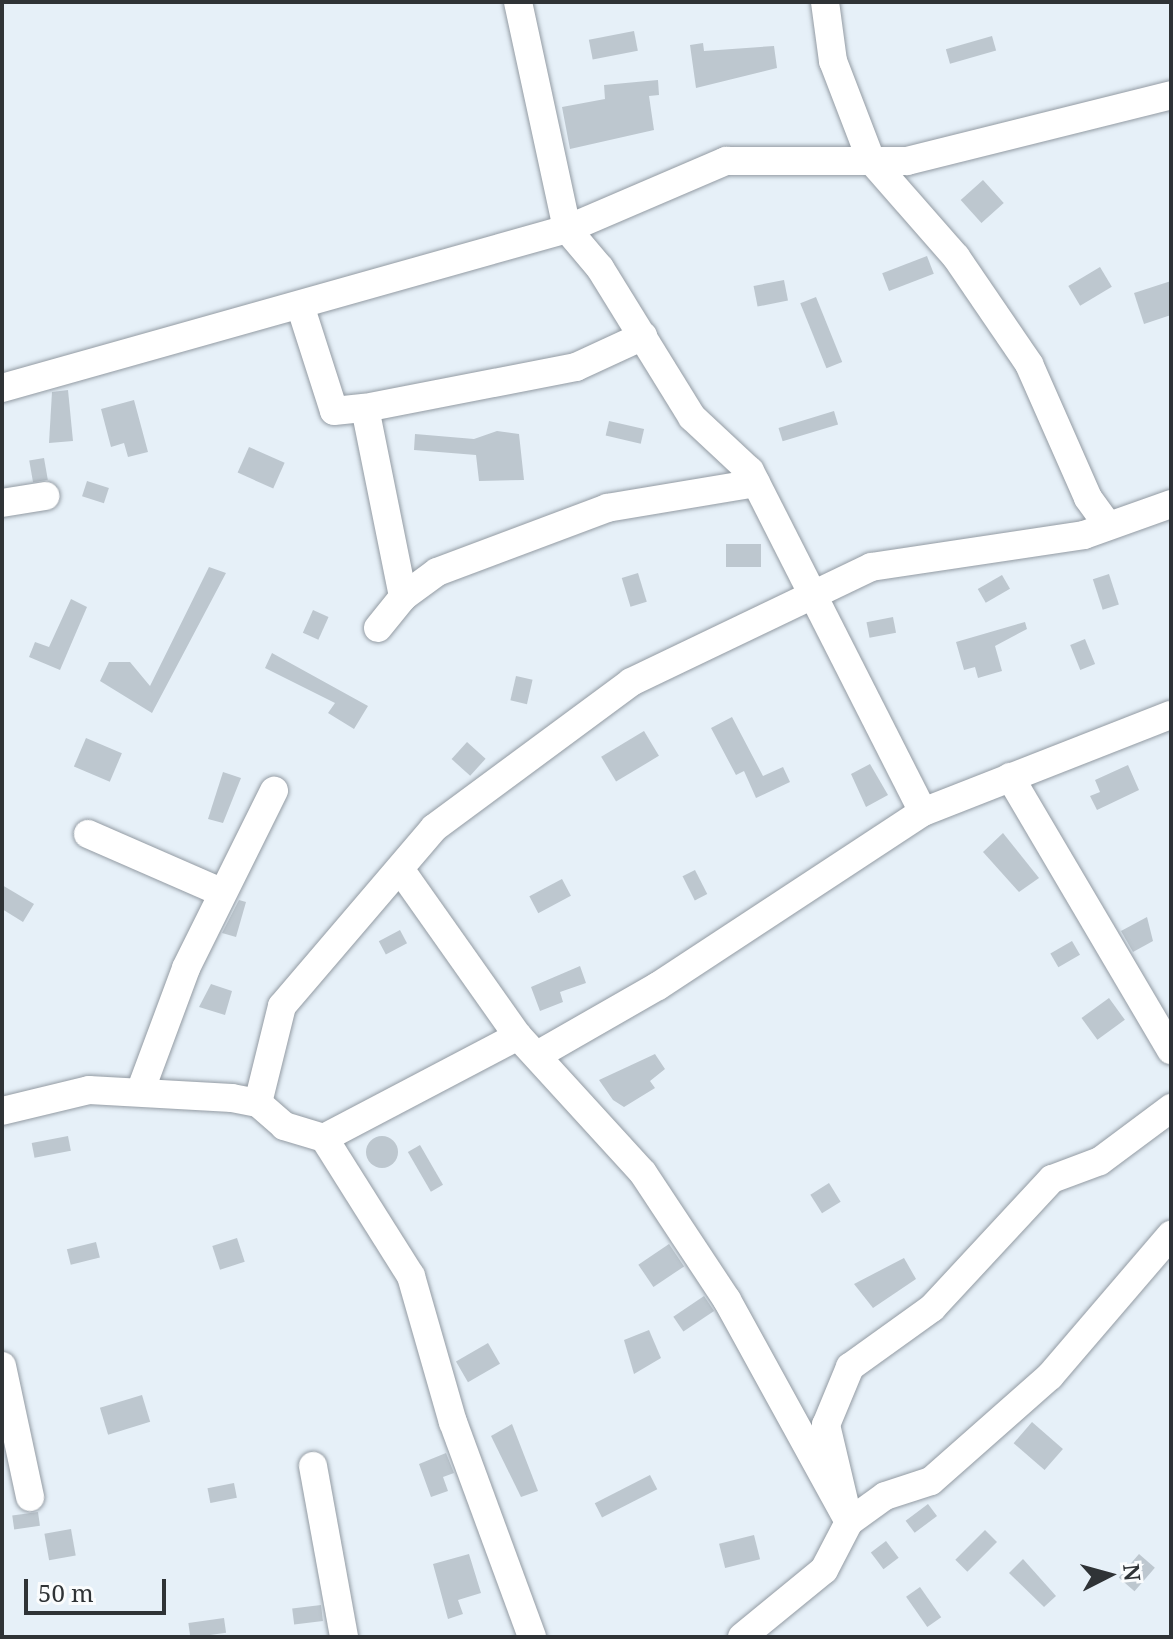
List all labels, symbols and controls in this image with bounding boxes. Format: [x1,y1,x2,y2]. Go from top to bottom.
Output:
north arrow [1069,1535,1149,1615]
text: N [1117,1562,1149,1583]
scale bar [28,1563,170,1613]
text: 50 m [38,1576,94,1609]

